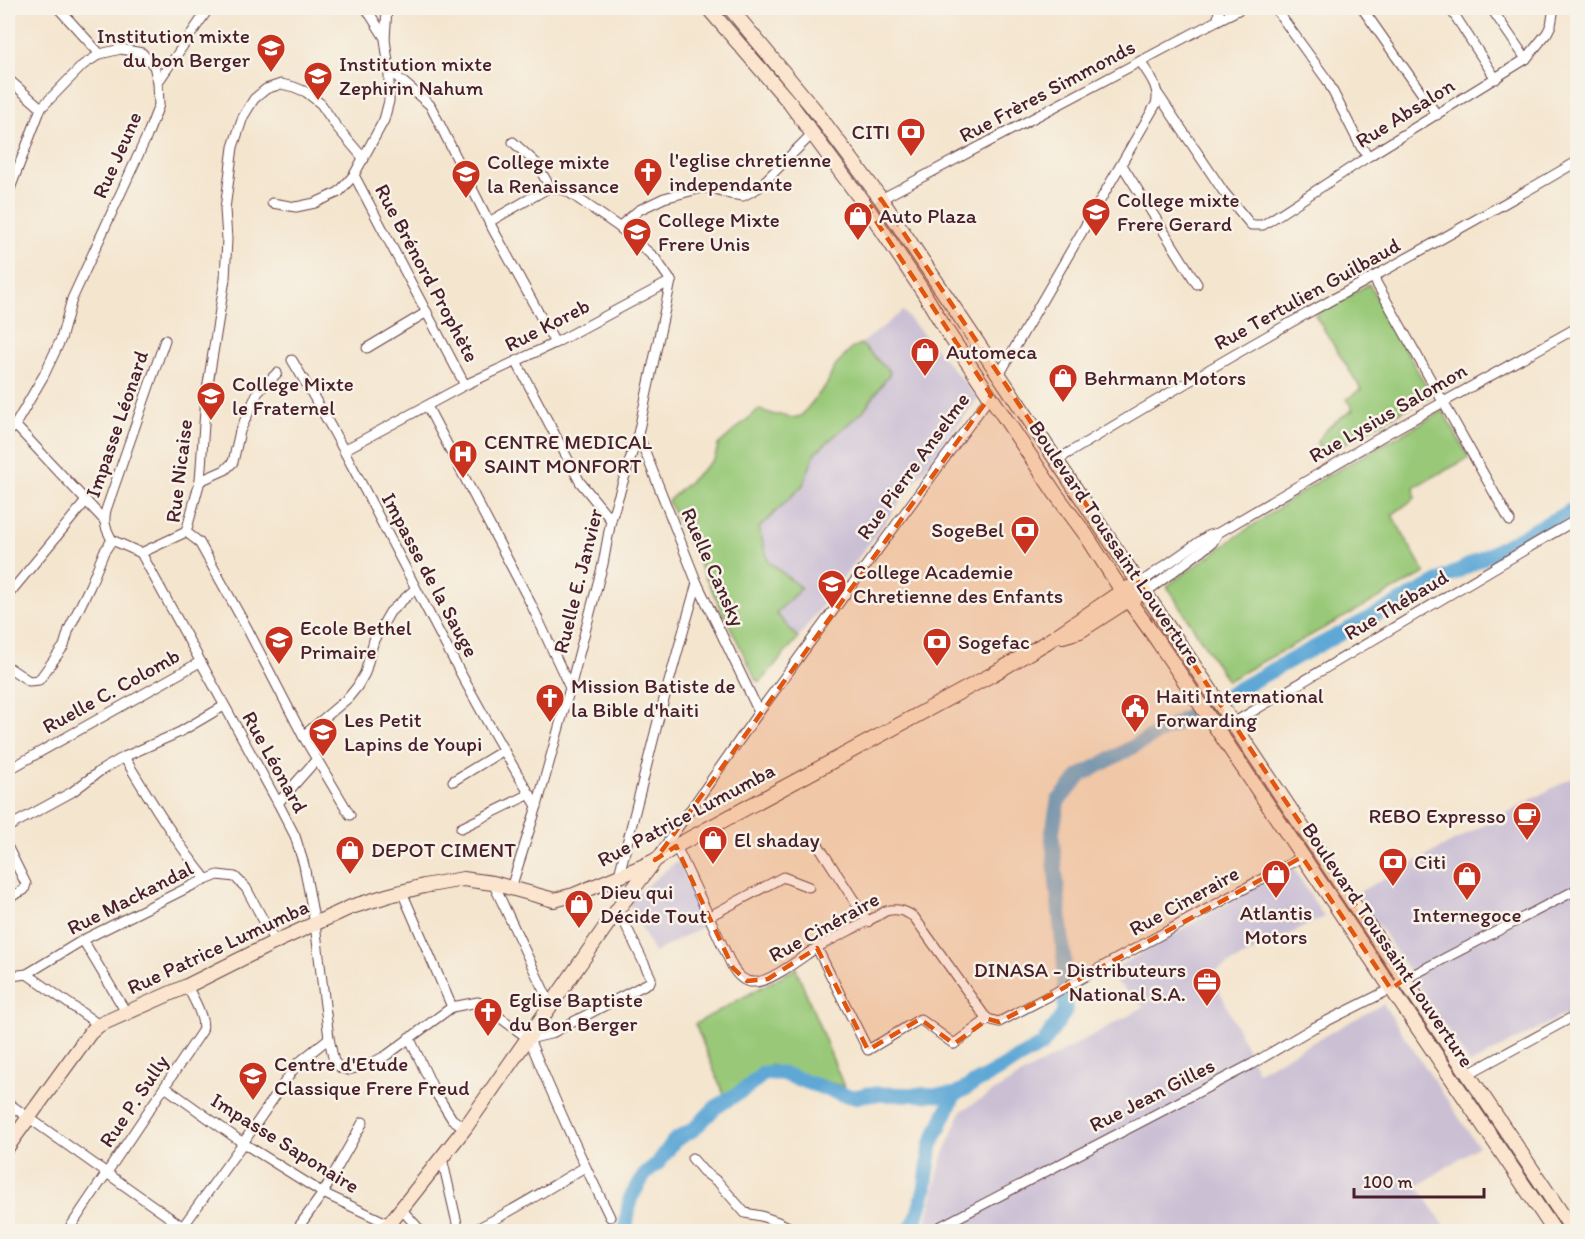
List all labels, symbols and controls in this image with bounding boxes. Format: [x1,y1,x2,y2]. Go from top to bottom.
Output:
place label: Institution mixte du bon Berger [97,23,251,72]
school or university icon: Institution mixte du bon Berger [255,32,287,74]
street label: Rue Frères Simmonds [954,34,1139,148]
place label: Institution mixte Zephirin Nahum [339,51,492,100]
school or university icon: Institution mixte Zephirin Nahum [302,60,334,102]
street label: Rue Absalon [1351,72,1459,153]
street label: Rue Jeune [86,108,147,202]
bank icon: CITI [895,116,927,158]
place label: CITI [851,119,890,144]
place label: l'eglise chretienne independante [669,147,831,196]
place label: College mixte la Renaissance [487,149,619,198]
church icon: l'eglise chretienne independante [632,156,664,198]
school or university icon: College mixte la Renaissance [450,158,482,200]
street label: Rue Brénord Prophète [370,179,485,366]
place label: College mixte Frere Gerard [1117,187,1240,236]
school or university icon: College mixte Frere Gerard [1080,196,1112,238]
shop icon: Auto Plaza [842,200,874,242]
place label: Auto Plaza [879,203,977,228]
place label: College Mixte Frere Unis [658,207,780,256]
school or university icon: College Mixte Frere Unis [621,216,653,258]
street label: Rue Tertulien Guilbaud [1209,232,1405,355]
street label: Rue Koreb [500,292,594,357]
shop icon: Automeca [909,336,941,378]
place label: Automeca [946,339,1037,364]
street label: Impasse Léonard [80,347,153,501]
street label: Rue Lysius Salomon [1304,357,1471,468]
shop icon: Behrmann Motors [1047,362,1079,404]
place label: Behrmann Motors [1084,365,1246,390]
place label: College Mixte le Fraternel [232,371,354,420]
school or university icon: College Mixte le Fraternel [195,380,227,422]
street label: Rue Pierre Anselme [851,387,974,544]
street label: Boulevard Toussaint Louverture [1024,416,1207,670]
street label: Rue Nicaise [160,418,197,524]
place label: CENTRE MEDICAL SAINT MONFORT [484,429,652,478]
hospital icon: CENTRE MEDICAL SAINT MONFORT [447,438,479,480]
street label: Impasse de la Sauge [377,488,484,661]
street label: Ruelle Cansky [676,504,751,630]
street label: Ruelle E. Janvier [547,505,608,656]
bank icon: SogeBel [1009,514,1041,556]
place label: SogeBel [931,517,1004,542]
place label: College Academie Chretienne des Enfants [853,559,1063,608]
street label: Rue Thébaud [1339,563,1453,645]
school or university icon: College Academie Chretienne des Enfants [816,568,848,610]
place label: Ecole Bethel Primaire [300,615,412,664]
school or university icon: Ecole Bethel Primaire [263,624,295,666]
bank icon: Sogefac [921,626,953,668]
place label: Sogefac [958,629,1030,654]
street label: Ruelle C. Colomb [38,642,184,739]
place label: Mission Batiste de la Bible d'haiti [571,673,736,722]
church icon: Mission Batiste de la Bible d'haiti [534,682,566,724]
place label: Haiti International Forwarding [1156,683,1324,732]
public building icon: Haiti International Forwarding [1119,692,1151,734]
street label: Rue Léonard [237,707,314,817]
place label: Les Petit Lapins de Youpi [344,707,482,756]
school or university icon: Les Petit Lapins de Youpi [307,716,339,758]
street label: Rue Patrice Lumumba [593,757,779,872]
cafe icon: REBO Expresso [1511,800,1543,842]
place label: REBO Expresso [1368,803,1506,828]
street label: Boulevard Toussaint Louverture [1297,818,1480,1072]
shop icon: El shaday [697,824,729,866]
place label: El shaday [734,827,820,852]
shop icon: DEPOT CIMENT [334,834,366,876]
place label: DEPOT CIMENT [371,837,516,862]
bank icon: Citi [1377,846,1409,888]
place label: Citi [1414,849,1446,874]
street label: Rue Mackandal [63,855,197,940]
shop icon: Atlantis Motors [1260,858,1292,900]
street label: Rue Cineraire [1124,860,1243,941]
shop icon: Internegoce [1451,860,1483,902]
place label: Dieu qui Décide Tout [600,879,707,928]
street label: Rue Cinéraire [764,886,883,967]
shop icon: Dieu qui Décide Tout [563,888,595,930]
street label: Rue Patrice Lumumba [123,894,313,1000]
place label: Atlantis Motors [1240,900,1312,949]
place label: Internegoce [1413,902,1521,927]
place label: DINASA - Distributeurs National S.A. [974,957,1186,1006]
office icon: DINASA - Distributeurs National S.A. [1191,966,1223,1008]
place label: Eglise Baptiste du Bon Berger [509,987,643,1036]
church icon: Eglise Baptiste du Bon Berger [472,996,504,1038]
street label: Rue P. Sully [94,1050,174,1152]
place label: Centre d'Etude Classique Frere Freud [274,1051,470,1100]
street label: Rue Jean Gilles [1085,1052,1219,1137]
school or university icon: Centre d'Etude Classique Frere Freud [237,1060,269,1102]
street label: Impasse Saponaire [207,1087,364,1198]
scale bar [1354,1161,1484,1199]
text: 100 m [1363,1171,1413,1193]

